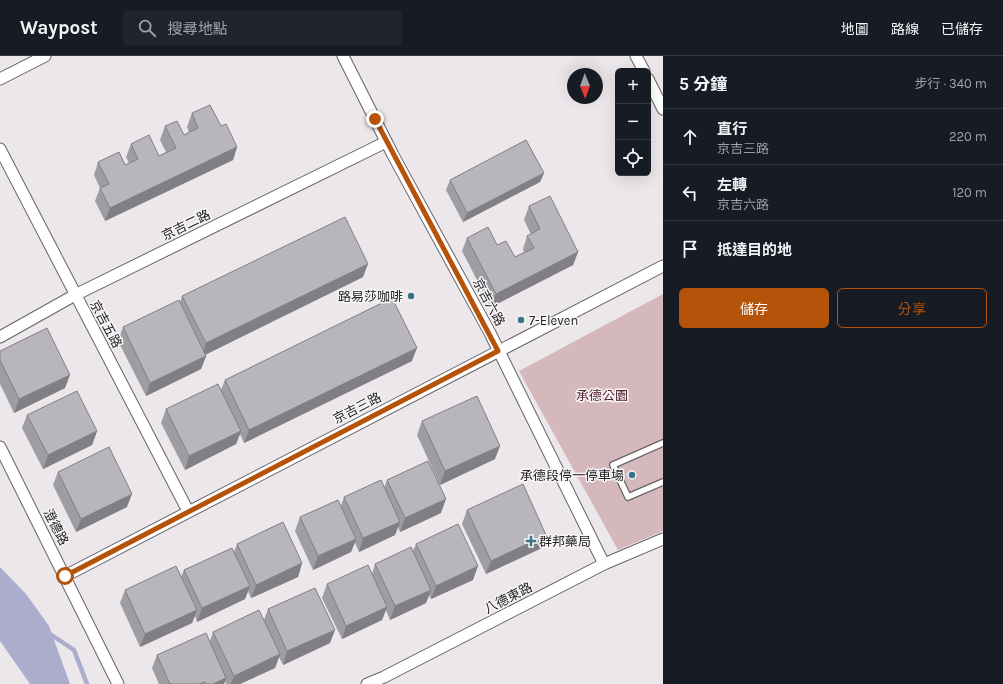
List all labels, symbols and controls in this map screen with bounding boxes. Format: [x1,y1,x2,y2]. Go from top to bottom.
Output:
search box [122,10,402,46]
text: Waypost [20,17,98,39]
icon: search [136,17,158,39]
text: 搜尋地點 [168,20,228,38]
text: 地圖 [841,21,869,38]
text: 路線 [891,21,919,38]
text: 已儲存 [941,21,983,38]
north arrow [567,68,603,104]
map controls [615,68,651,176]
button: + [615,68,651,104]
text: 5 分鐘 [679,74,727,94]
text: 步行 · 340 m [915,76,987,91]
button: − [615,104,651,140]
route end [366,110,384,128]
text: 直行 [717,120,747,138]
icon: ahead [679,126,701,148]
text: 220 m [949,129,987,144]
button: locate [615,140,651,176]
text: 京吉三路 [717,141,769,156]
text: 左轉 [717,176,747,194]
icon: left [679,182,701,204]
text: 120 m [952,185,987,200]
text: 京吉六路 [717,197,769,212]
street label: 京吉二路 [159,207,213,243]
icon: arrive [679,238,701,260]
text: 抵達目的地 [717,241,792,259]
street label: 京吉六路 [470,276,508,328]
button: 儲存 [679,288,829,328]
button: 分享 [837,288,987,328]
place label: 路易莎咖啡 [338,289,403,304]
marker: 路易莎咖啡 [406,291,416,301]
street label: 京吉五路 [87,298,125,350]
place label: 7-Eleven [529,313,578,328]
marker: 7-Eleven [516,315,526,325]
park label: 承德公園 [576,388,628,403]
street label: 京吉三路 [330,390,384,426]
place label: 承德段停一停車場 [520,468,624,483]
marker: 承德段停一停車場 [627,470,637,480]
street label: 澄德路 [40,506,72,548]
place label: 群邦藥局 [539,534,591,549]
marker: 群邦藥局 [526,536,536,546]
route start [56,567,74,585]
street label: 八德東路 [481,580,535,616]

